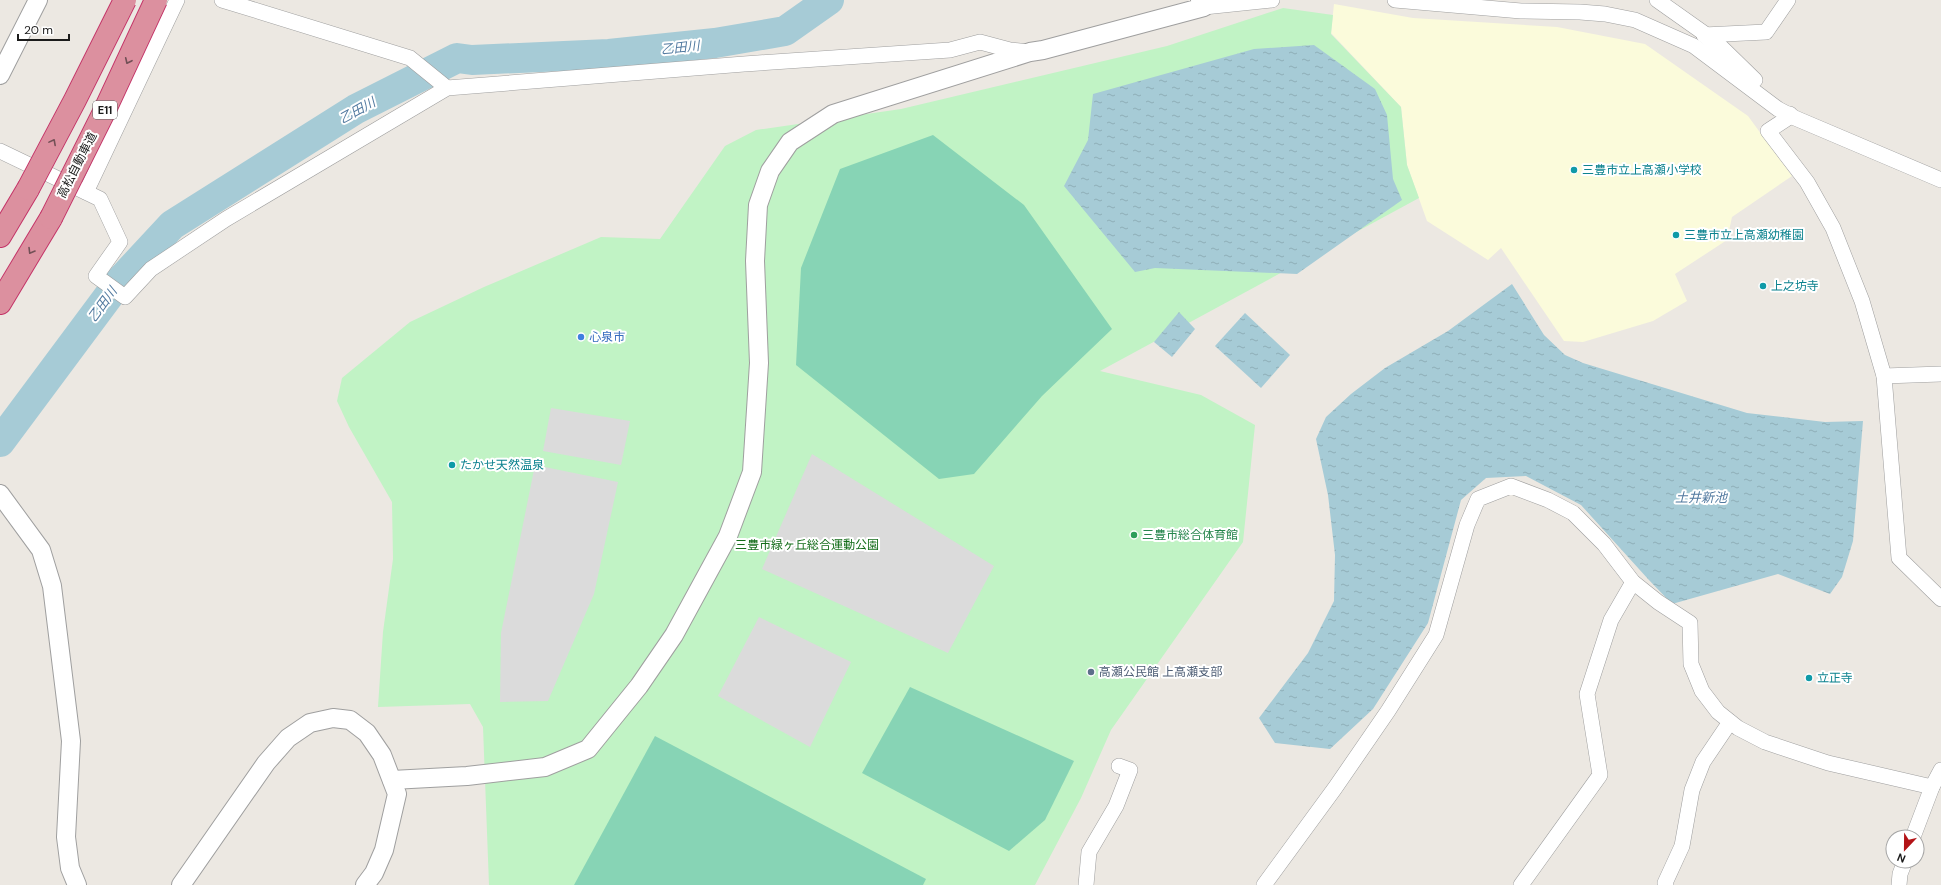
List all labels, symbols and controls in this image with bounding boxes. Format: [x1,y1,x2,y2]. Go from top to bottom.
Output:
scale bar [18,16,69,42]
text: 20 m [24,22,53,38]
water label: 乙田川 [660,37,702,58]
one-way arrow [125,56,133,64]
water label: 乙田川 [336,93,380,127]
road number: E11 [93,101,117,119]
street label: 高松自動車道 [54,129,100,201]
one-way arrow [48,139,56,147]
place label: 三豊市立上高瀬小学校 [1582,162,1702,178]
marker: 三豊市立上高瀬小学校 [1569,165,1579,175]
place label: 三豊市立上高瀬幼稚園 [1684,227,1804,243]
marker: 三豊市立上高瀬幼稚園 [1671,230,1681,240]
one-way arrow [28,247,35,254]
place label: 上之坊寺 [1771,278,1819,294]
marker: 上之坊寺 [1758,281,1768,291]
water label: 乙田川 [84,282,122,325]
place label: 心泉市 [589,329,625,345]
marker: 心泉市 [576,332,586,342]
place label: たかせ天然温泉 [460,457,544,473]
marker: たかせ天然温泉 [447,460,457,470]
water label: 土井新池 [1675,489,1729,506]
place label: 三豊市総合体育館 [1142,527,1238,543]
marker: 三豊市総合体育館 [1129,530,1139,540]
park label: 三豊市緑ヶ丘総合運動公園 [735,537,879,553]
place label: 高瀬公民館 上高瀬支部 [1099,664,1222,680]
marker: 高瀬公民館 上高瀬支部 [1086,667,1096,677]
place label: 立正寺 [1817,670,1853,686]
marker: 立正寺 [1804,673,1814,683]
north arrow [1885,829,1925,869]
text: N [1895,850,1908,866]

